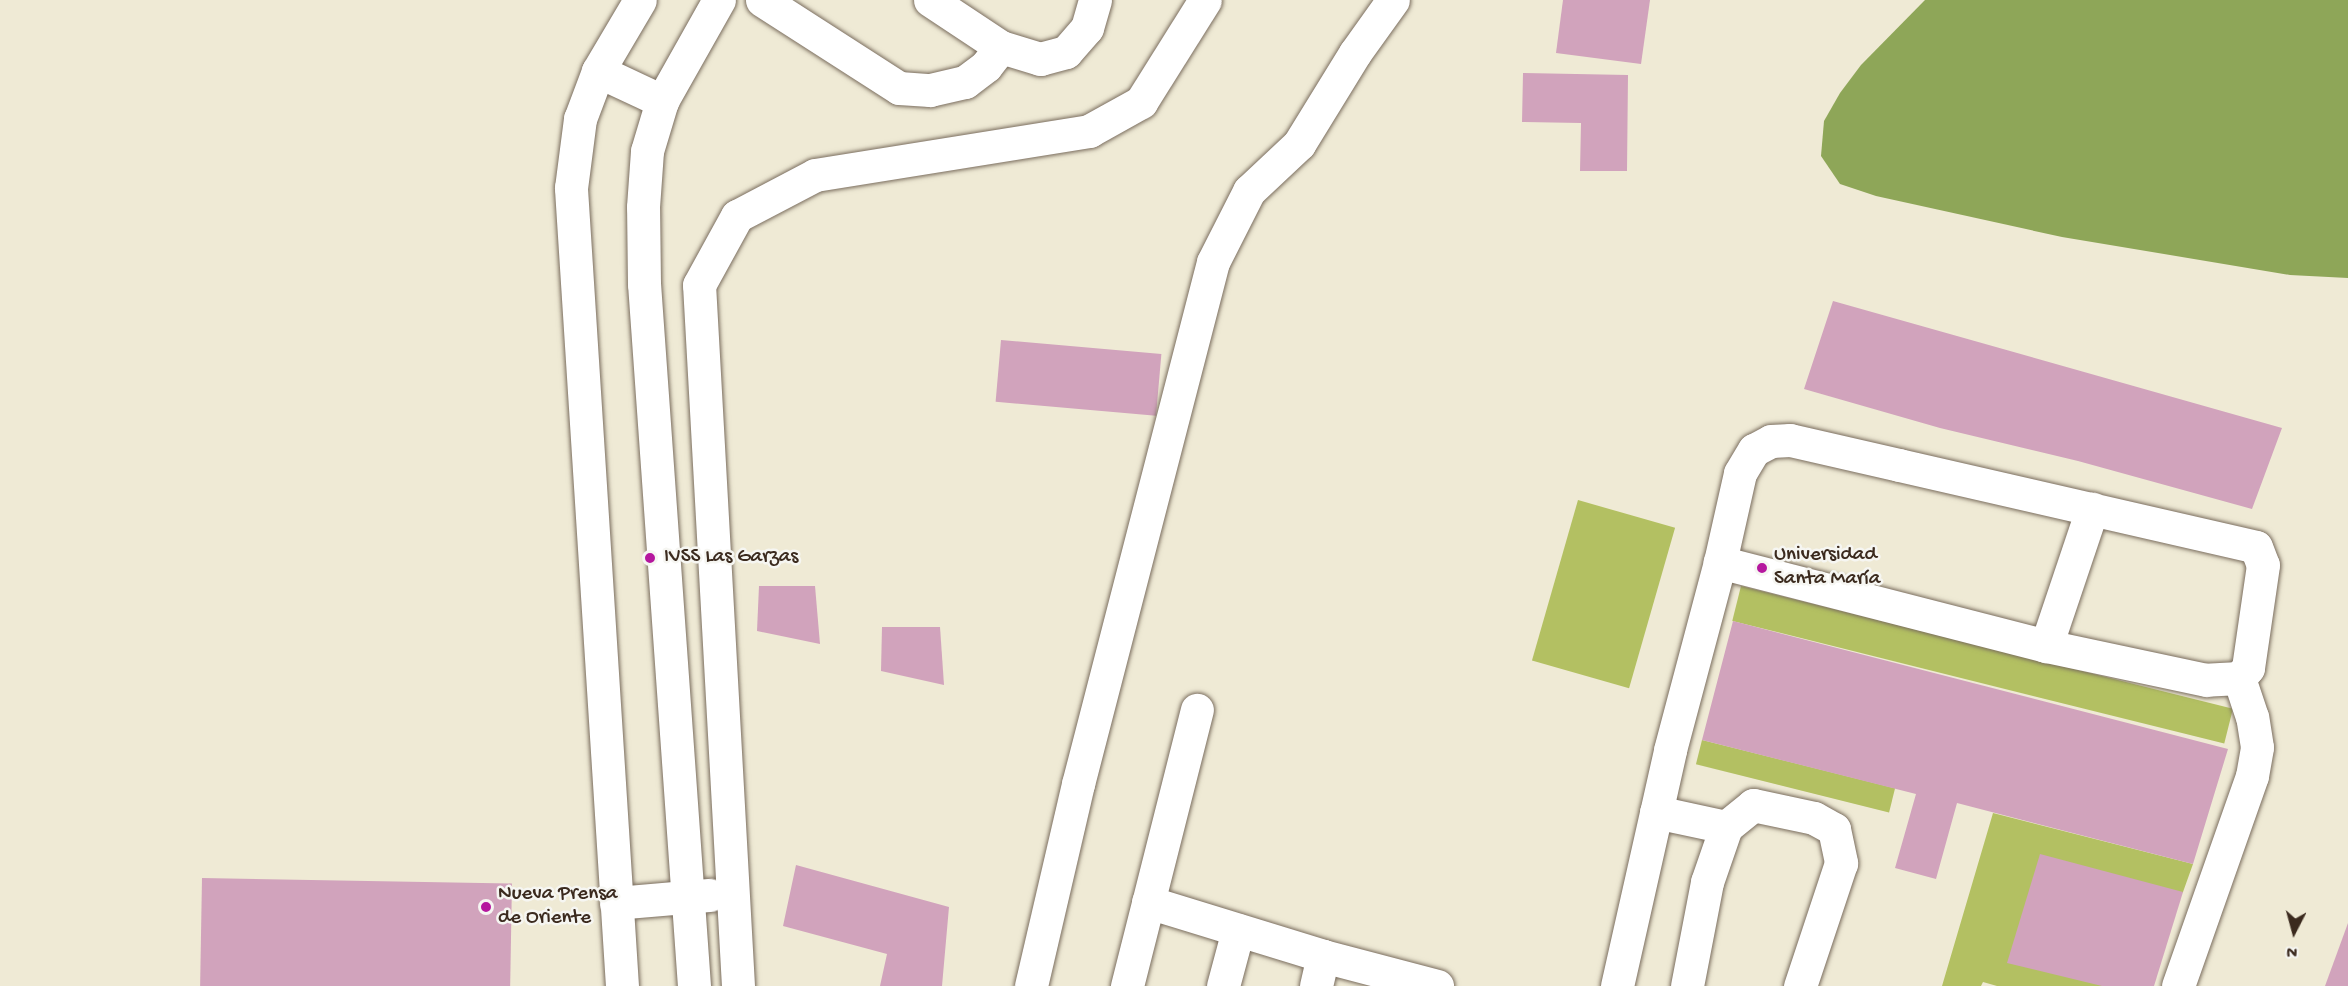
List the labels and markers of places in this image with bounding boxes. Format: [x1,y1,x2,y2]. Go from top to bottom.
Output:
place label: Universidad Santa María [1774,543,1880,593]
place label: IVSS Las Garzas [664,545,798,571]
marker: IVSS Las Garzas [641,549,659,567]
marker: Universidad Santa María [1755,561,1769,575]
place label: Nueva Prensa de Oriente [498,882,618,932]
marker: Nueva Prensa de Oriente [479,900,493,914]

